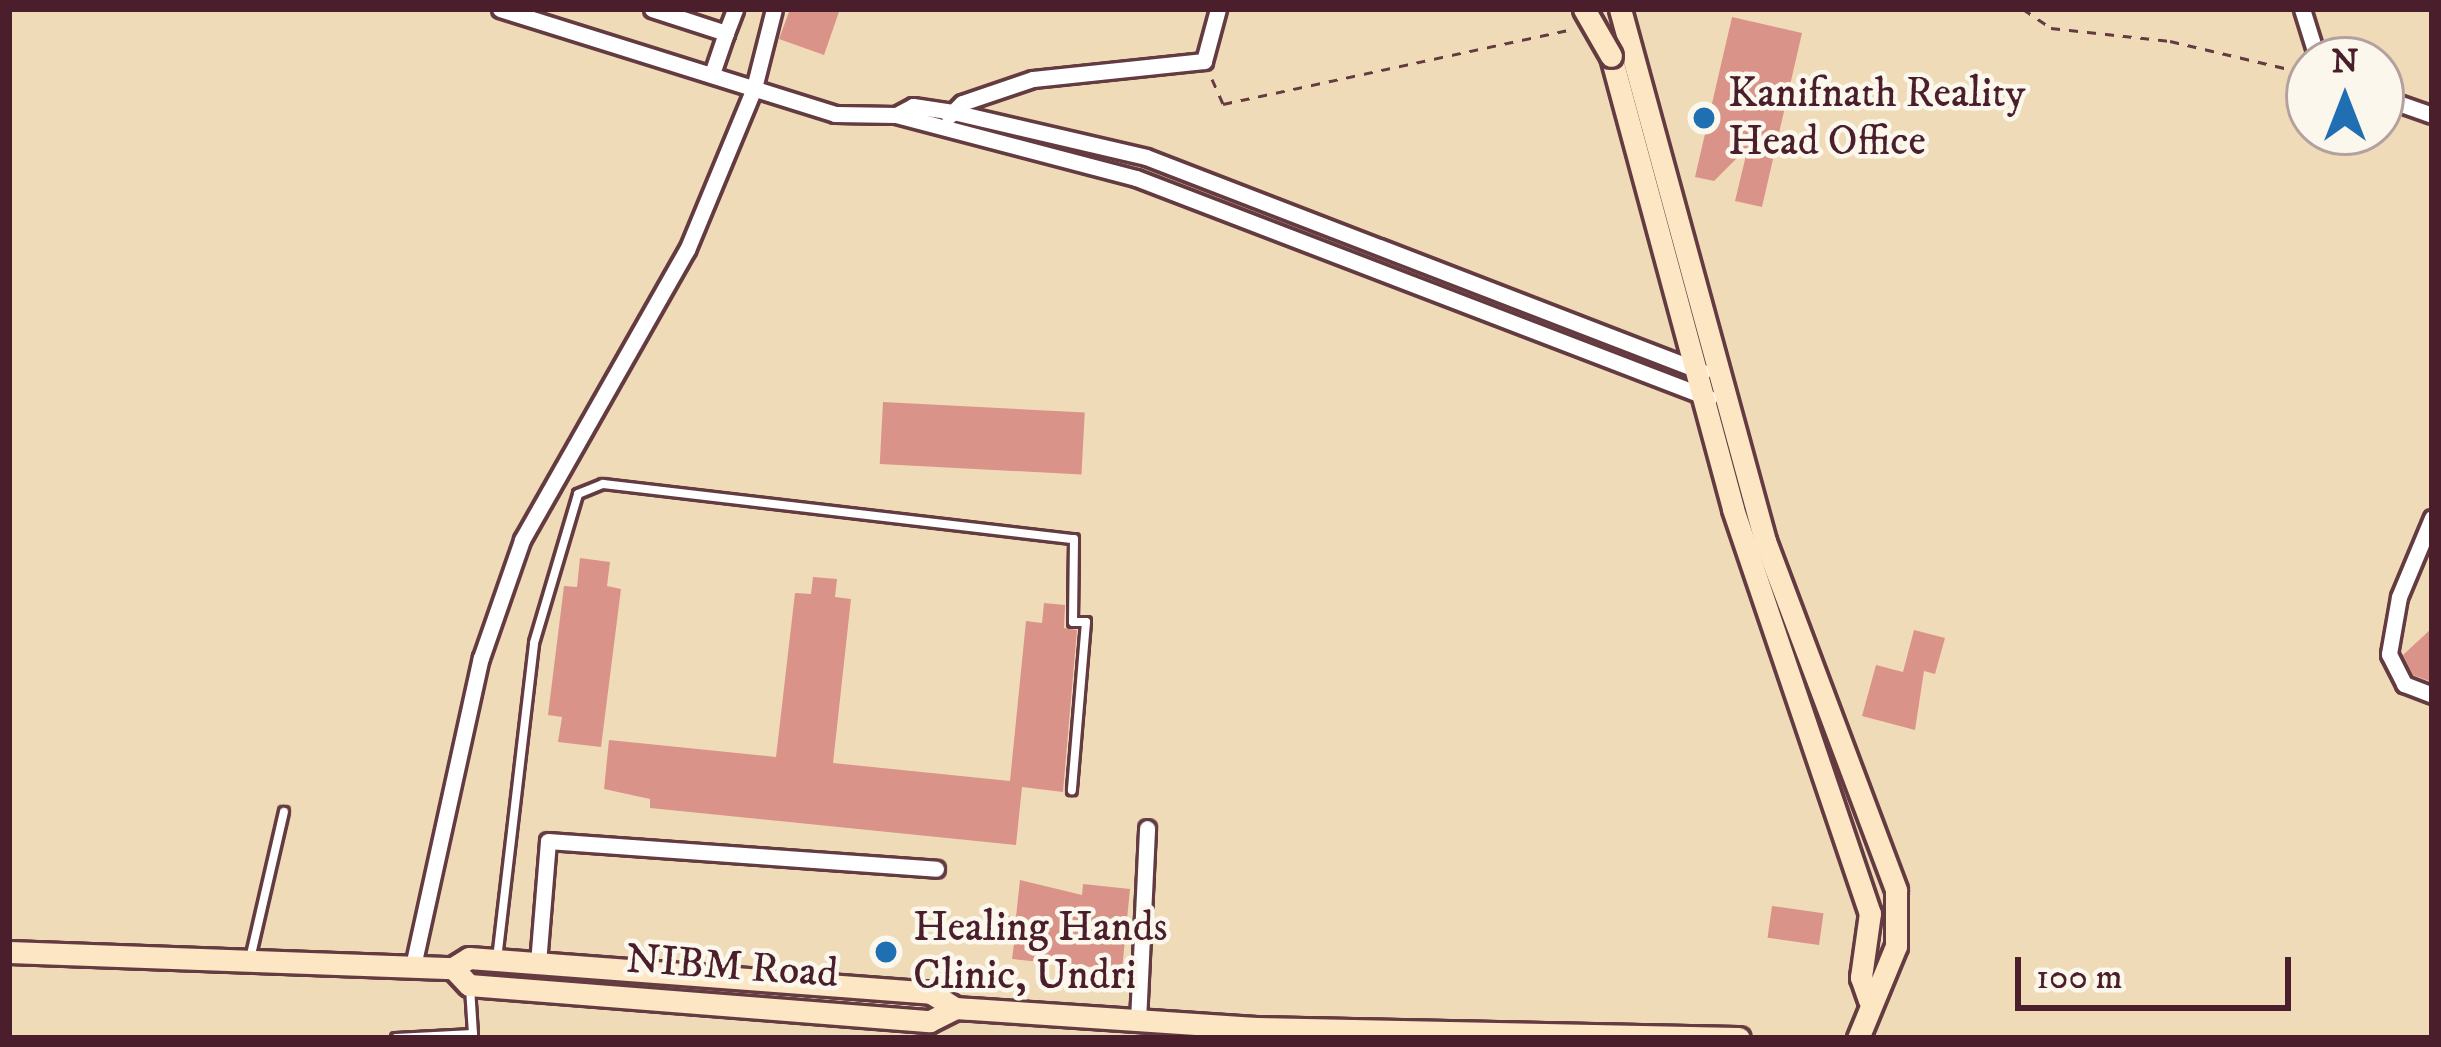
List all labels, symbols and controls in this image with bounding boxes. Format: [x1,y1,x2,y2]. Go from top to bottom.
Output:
north arrow [2285,36,2405,156]
text: N [2331,42,2359,83]
place label: Kanifnath Reality Head Office [1728,69,2025,168]
marker: Kanifnath Reality Head Office [1691,105,1717,131]
place label: Healing Hands Clinic, Undri [913,903,1168,1002]
scale bar [2021,933,2297,1007]
street label: NIBM Road [624,934,840,1000]
marker: Healing Hands Clinic, Undri [870,936,902,968]
text: 100 m [2036,955,2123,1000]

